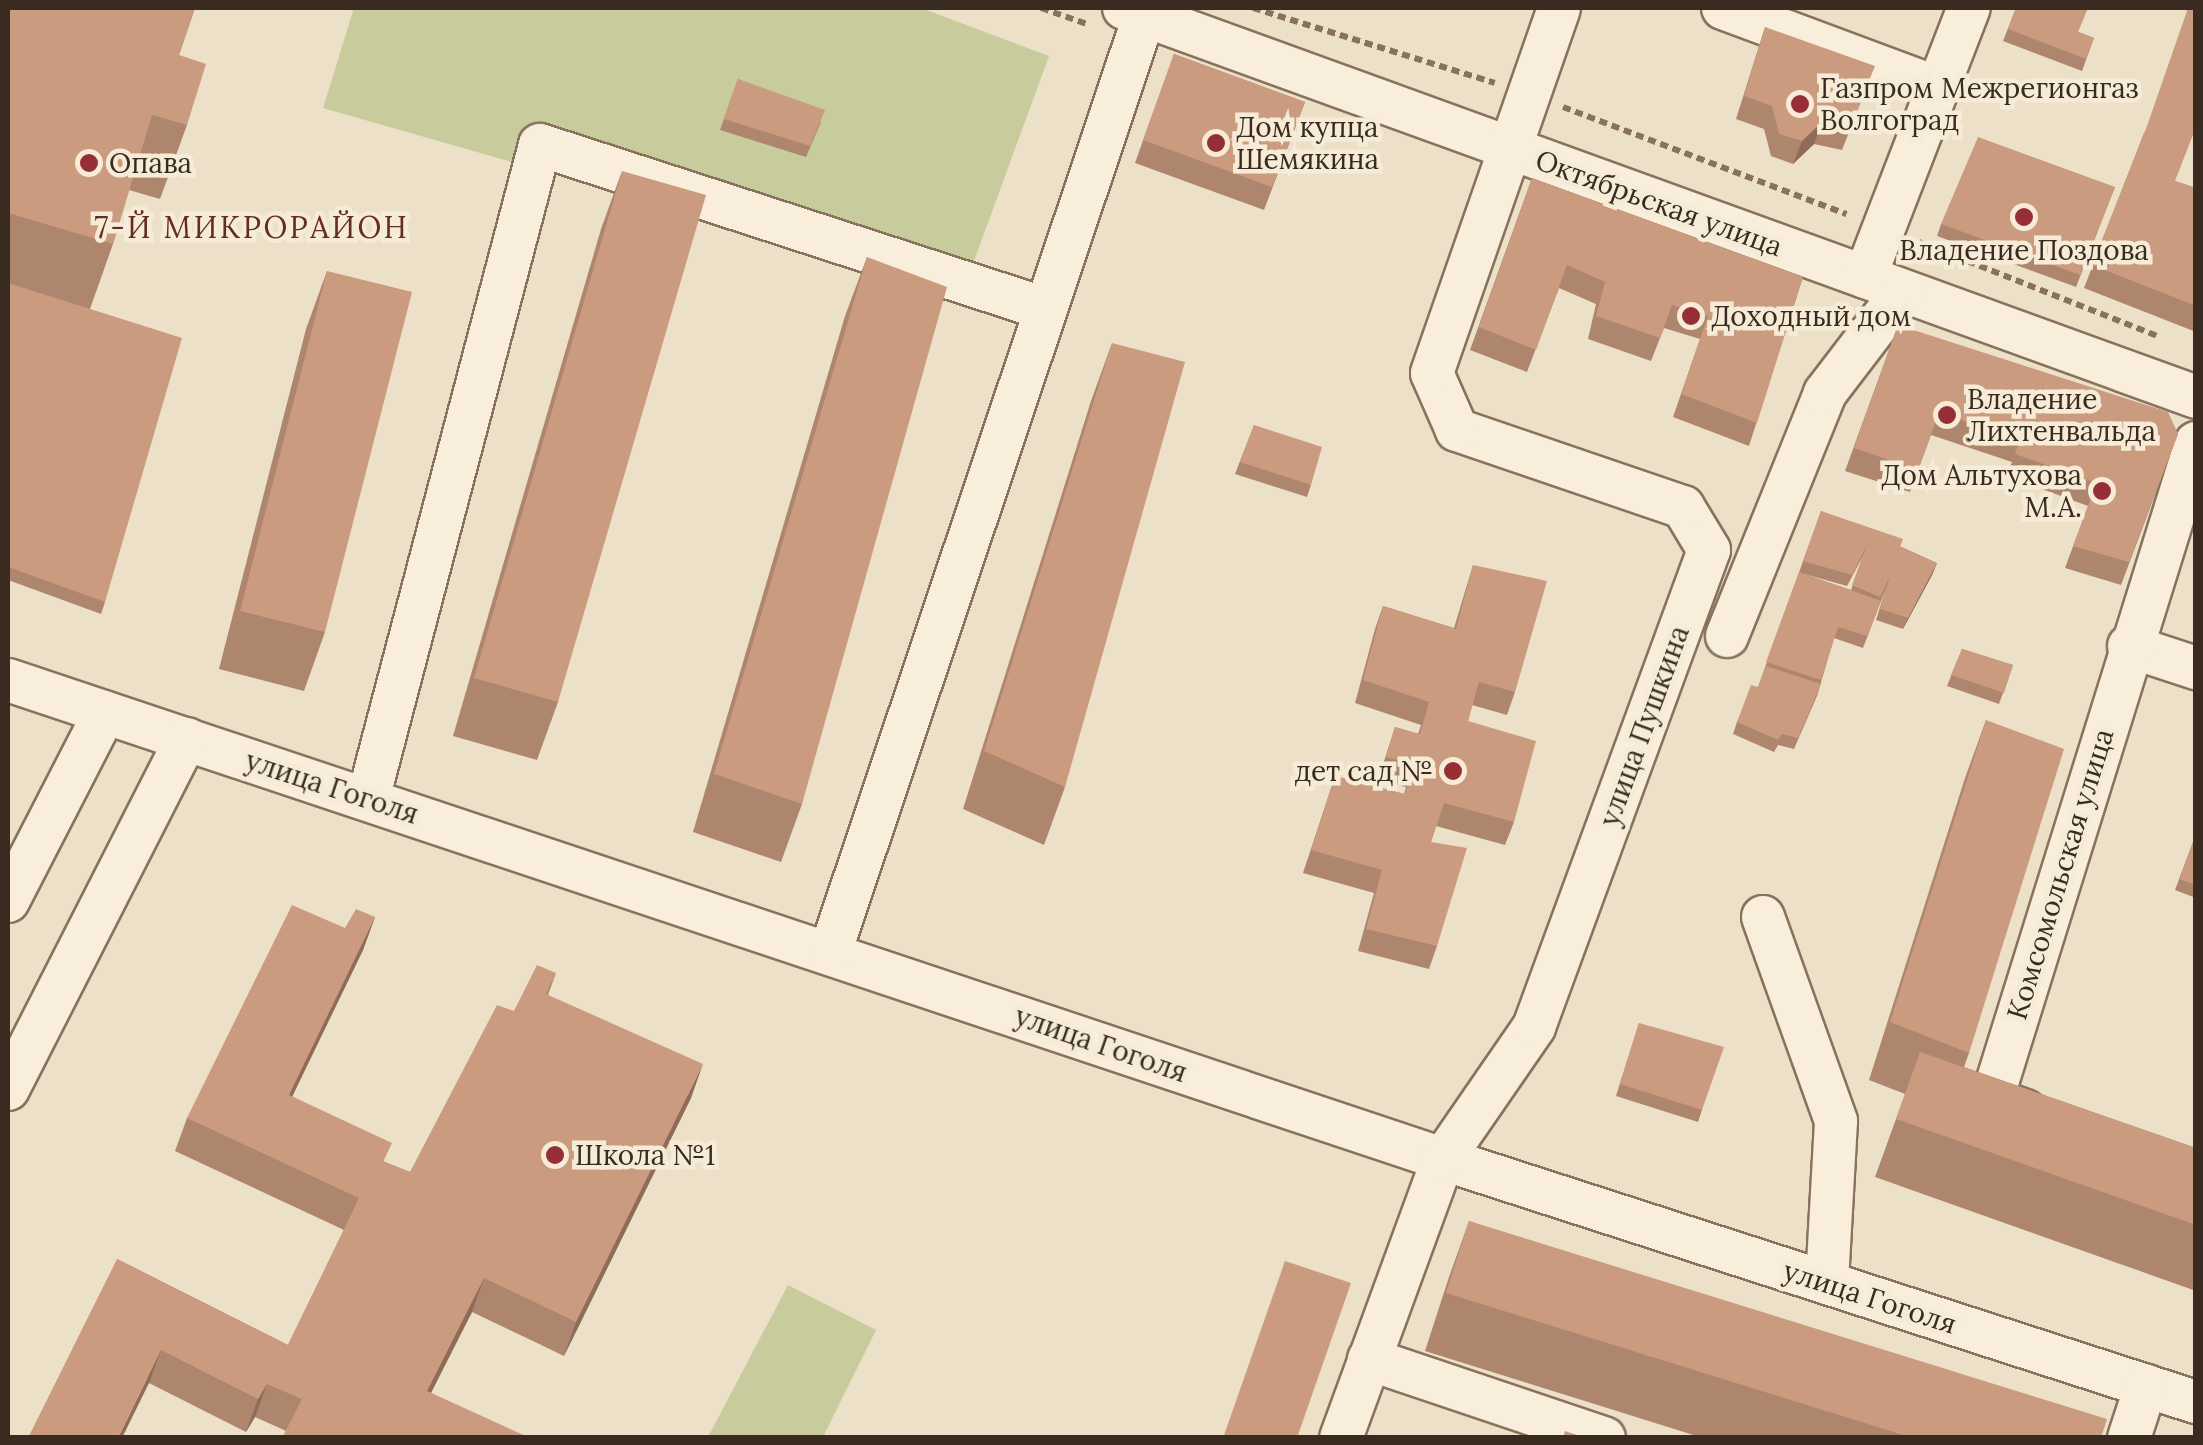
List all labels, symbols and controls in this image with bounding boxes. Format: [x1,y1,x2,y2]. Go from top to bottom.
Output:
place label: Газпром Межрегионгаз Волгоград [1820,71,2139,137]
marker: Газпром Межрегионгаз Волгоград [1789,93,1811,115]
place label: Дом купца Шемякина [1236,110,1379,176]
marker: Дом купца Шемякина [1205,132,1227,154]
street label: Октябрьская улица [1531,143,1787,263]
place label: Опава [109,146,192,180]
marker: Опава [78,152,100,174]
marker: Владение Поздова [2013,206,2035,228]
district label: 7-Й МИКРОРАЙОН [95,209,409,245]
place label: Владение Поздова [1899,233,2149,267]
place label: Доходный дом [1711,299,1911,333]
marker: Доходный дом [1680,305,1702,327]
place label: Владение Лихтенвальда [1967,382,2156,448]
marker: Владение Лихтенвальда [1936,404,1958,426]
place label: Дом Альтухова М.А. [1881,458,2082,524]
marker: Дом Альтухова М.А. [2091,480,2113,502]
street label: улица Пушкина [1592,621,1696,831]
street label: Комсомольская улица [2000,725,2120,1023]
street label: улица Гоголя [241,743,423,831]
place label: дет сад № [1294,754,1433,788]
marker: дет сад № [1442,760,1464,782]
street label: улица Гоголя [1010,999,1192,1089]
place label: Школа №1 [575,1138,715,1172]
marker: Школа №1 [544,1144,566,1166]
street label: улица Гоголя [1779,1253,1961,1341]

